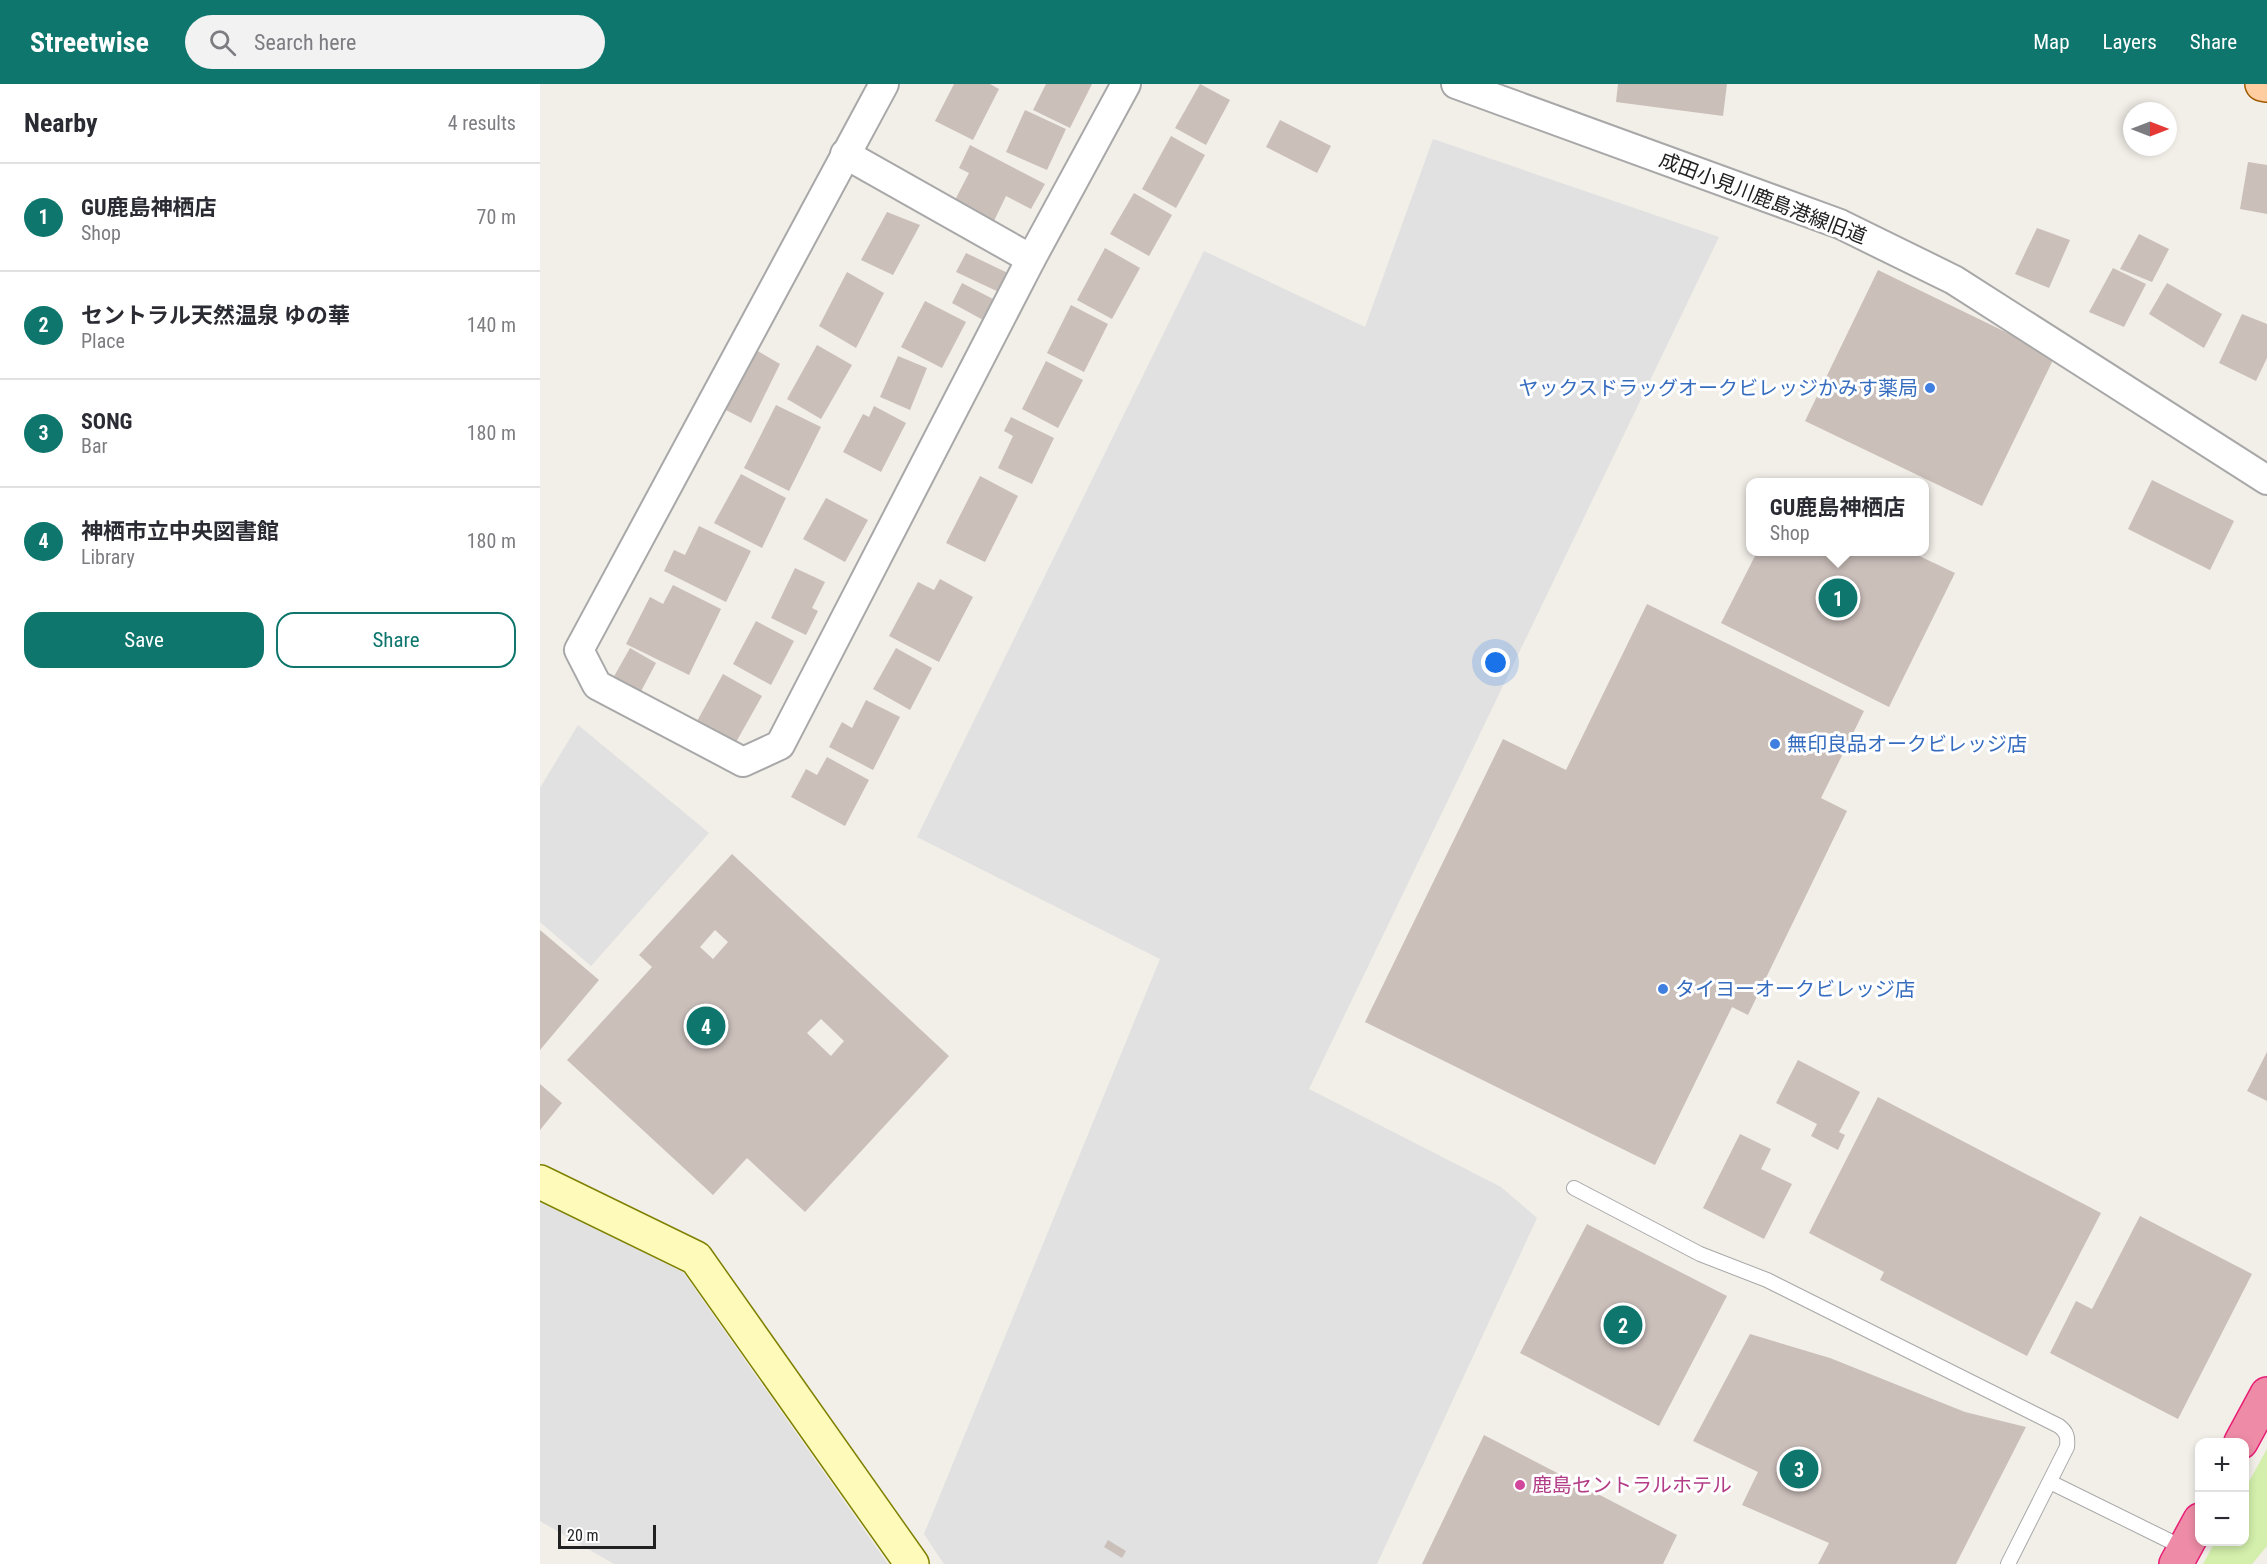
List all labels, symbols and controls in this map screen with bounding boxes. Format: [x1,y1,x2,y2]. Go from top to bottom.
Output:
search box [185,15,605,69]
text: Streetwise [30,26,149,59]
icon: search [206,26,239,59]
text: Search here [254,30,356,55]
text: Map [2033,30,2070,54]
text: Layers [2103,30,2157,54]
text: Share [2190,30,2237,54]
north arrow [2123,102,2177,156]
text: Nearby [24,108,98,138]
text: 4 results [448,111,516,135]
street label: 成田小見川鹿島港線旧道 [1656,147,1870,249]
text: GU鹿島神栖店 [81,195,216,220]
text: 1 [38,205,49,229]
text: 70 m [477,205,516,229]
text: Shop [81,221,121,245]
text: セントラル天然温泉 ゆの華 [81,303,350,328]
text: 2 [38,313,49,337]
text: 140 m [467,313,516,337]
text: Place [81,329,125,353]
place label: ヤックスドラッグオークビレッジかみす薬局 [1519,376,1918,400]
marker: ヤックスドラッグオークビレッジかみす薬局 [1923,381,1937,395]
text: SONG [81,409,133,434]
text: 3 [38,421,49,445]
text: 180 m [467,421,516,445]
text: Bar [81,434,108,458]
popup [1746,478,1929,556]
text: GU鹿島神栖店 [1770,495,1905,520]
text: 神栖市立中央図書館 [81,519,279,544]
text: Shop [1770,521,1810,545]
text: 4 [38,529,49,553]
text: 180 m [467,529,516,553]
text: Library [81,545,135,569]
pin: 1 [1818,576,1858,620]
button: Save [24,612,264,668]
button: Share [276,612,516,668]
your location [1481,648,1510,677]
place label: 無印良品オークビレッジ店 [1787,732,2027,756]
marker: 無印良品オークビレッジ店 [1768,737,1782,751]
place label: タイヨーオークビレッジ店 [1675,977,1915,1001]
marker: タイヨーオークビレッジ店 [1656,982,1670,996]
pin: 4 [686,1004,726,1048]
pin: 2 [1604,1302,1642,1348]
map controls [2195,1438,2249,1546]
button: + [2195,1438,2249,1492]
pin: 3 [1780,1446,1818,1492]
place label: 鹿島セントラルホテル [1532,1473,1732,1497]
marker: 鹿島セントラルホテル [1513,1478,1527,1492]
button: − [2195,1492,2249,1546]
scale bar [558,1522,656,1550]
text: 20 m [567,1526,599,1545]

